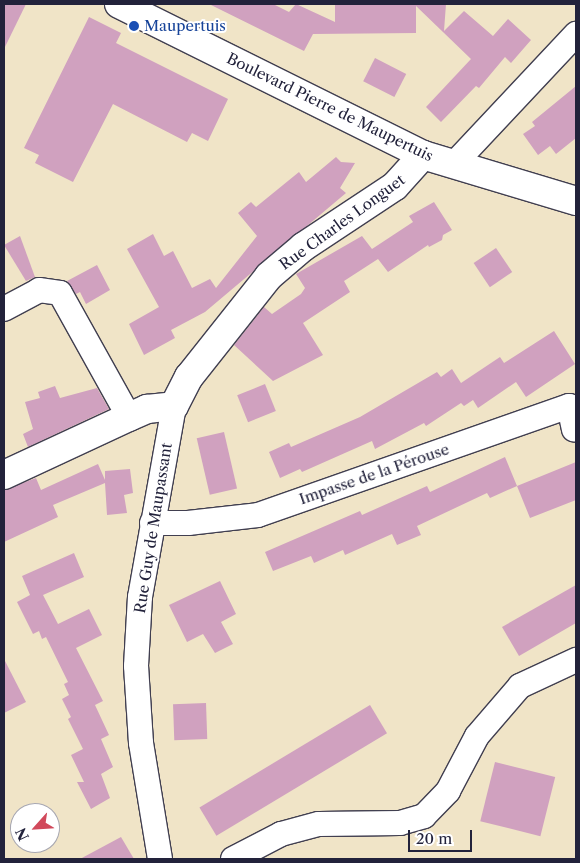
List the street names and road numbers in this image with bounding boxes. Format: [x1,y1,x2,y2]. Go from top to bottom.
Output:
street label: Boulevard Pierre de Maupertuis [224,49,436,165]
street label: Rue Charles Longuet [276,171,408,273]
street label: Impasse de la Pérouse [297,440,451,508]
street label: Rue Guy de Maupassant [131,441,175,615]

